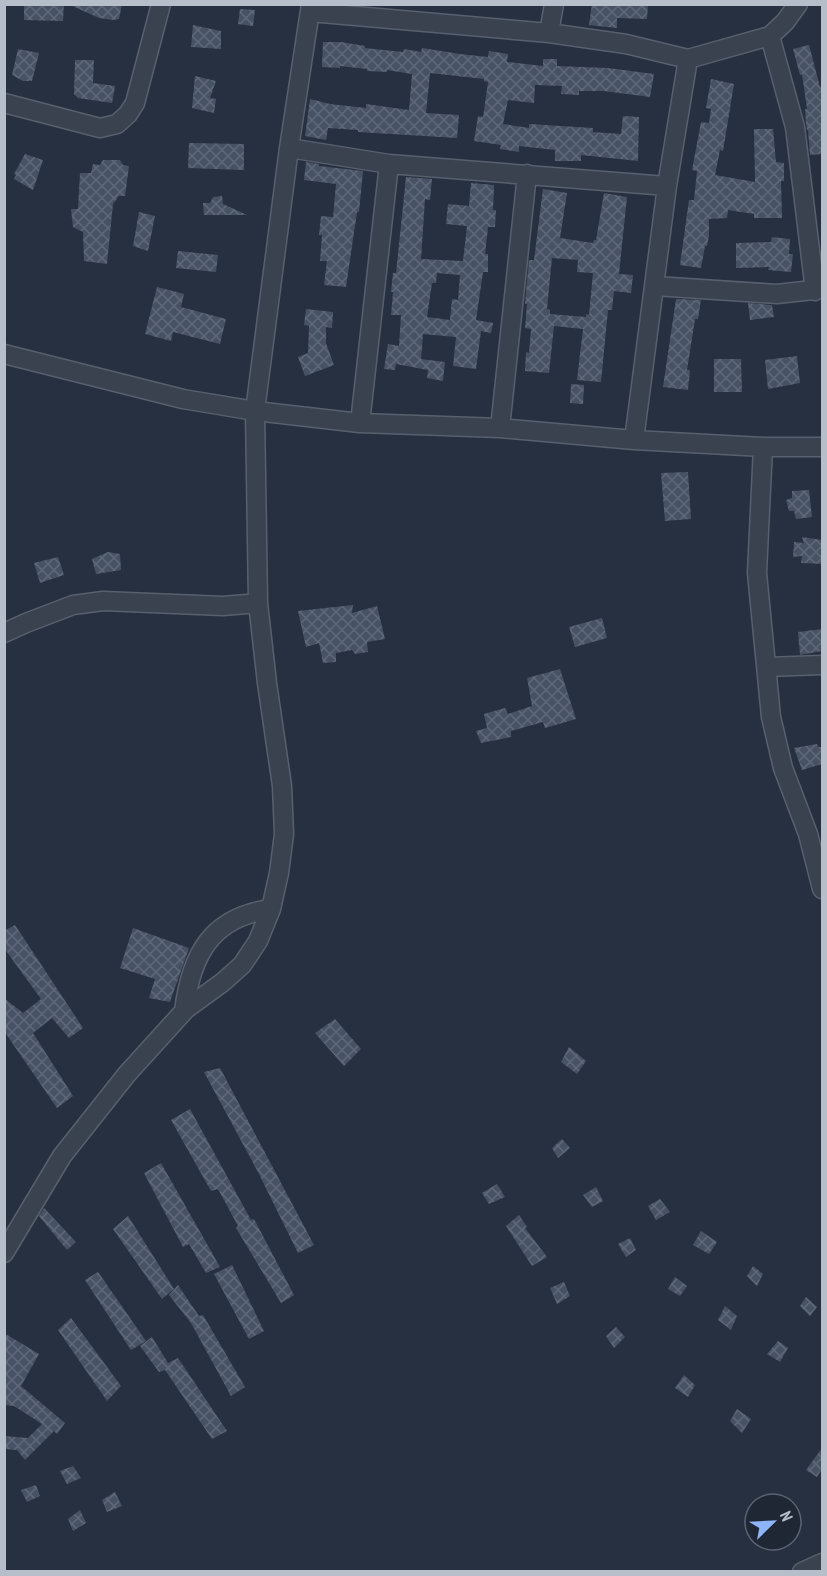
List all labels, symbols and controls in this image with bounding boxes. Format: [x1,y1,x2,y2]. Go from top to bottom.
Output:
north arrow [743,1492,803,1552]
text: N [776,1508,798,1524]

